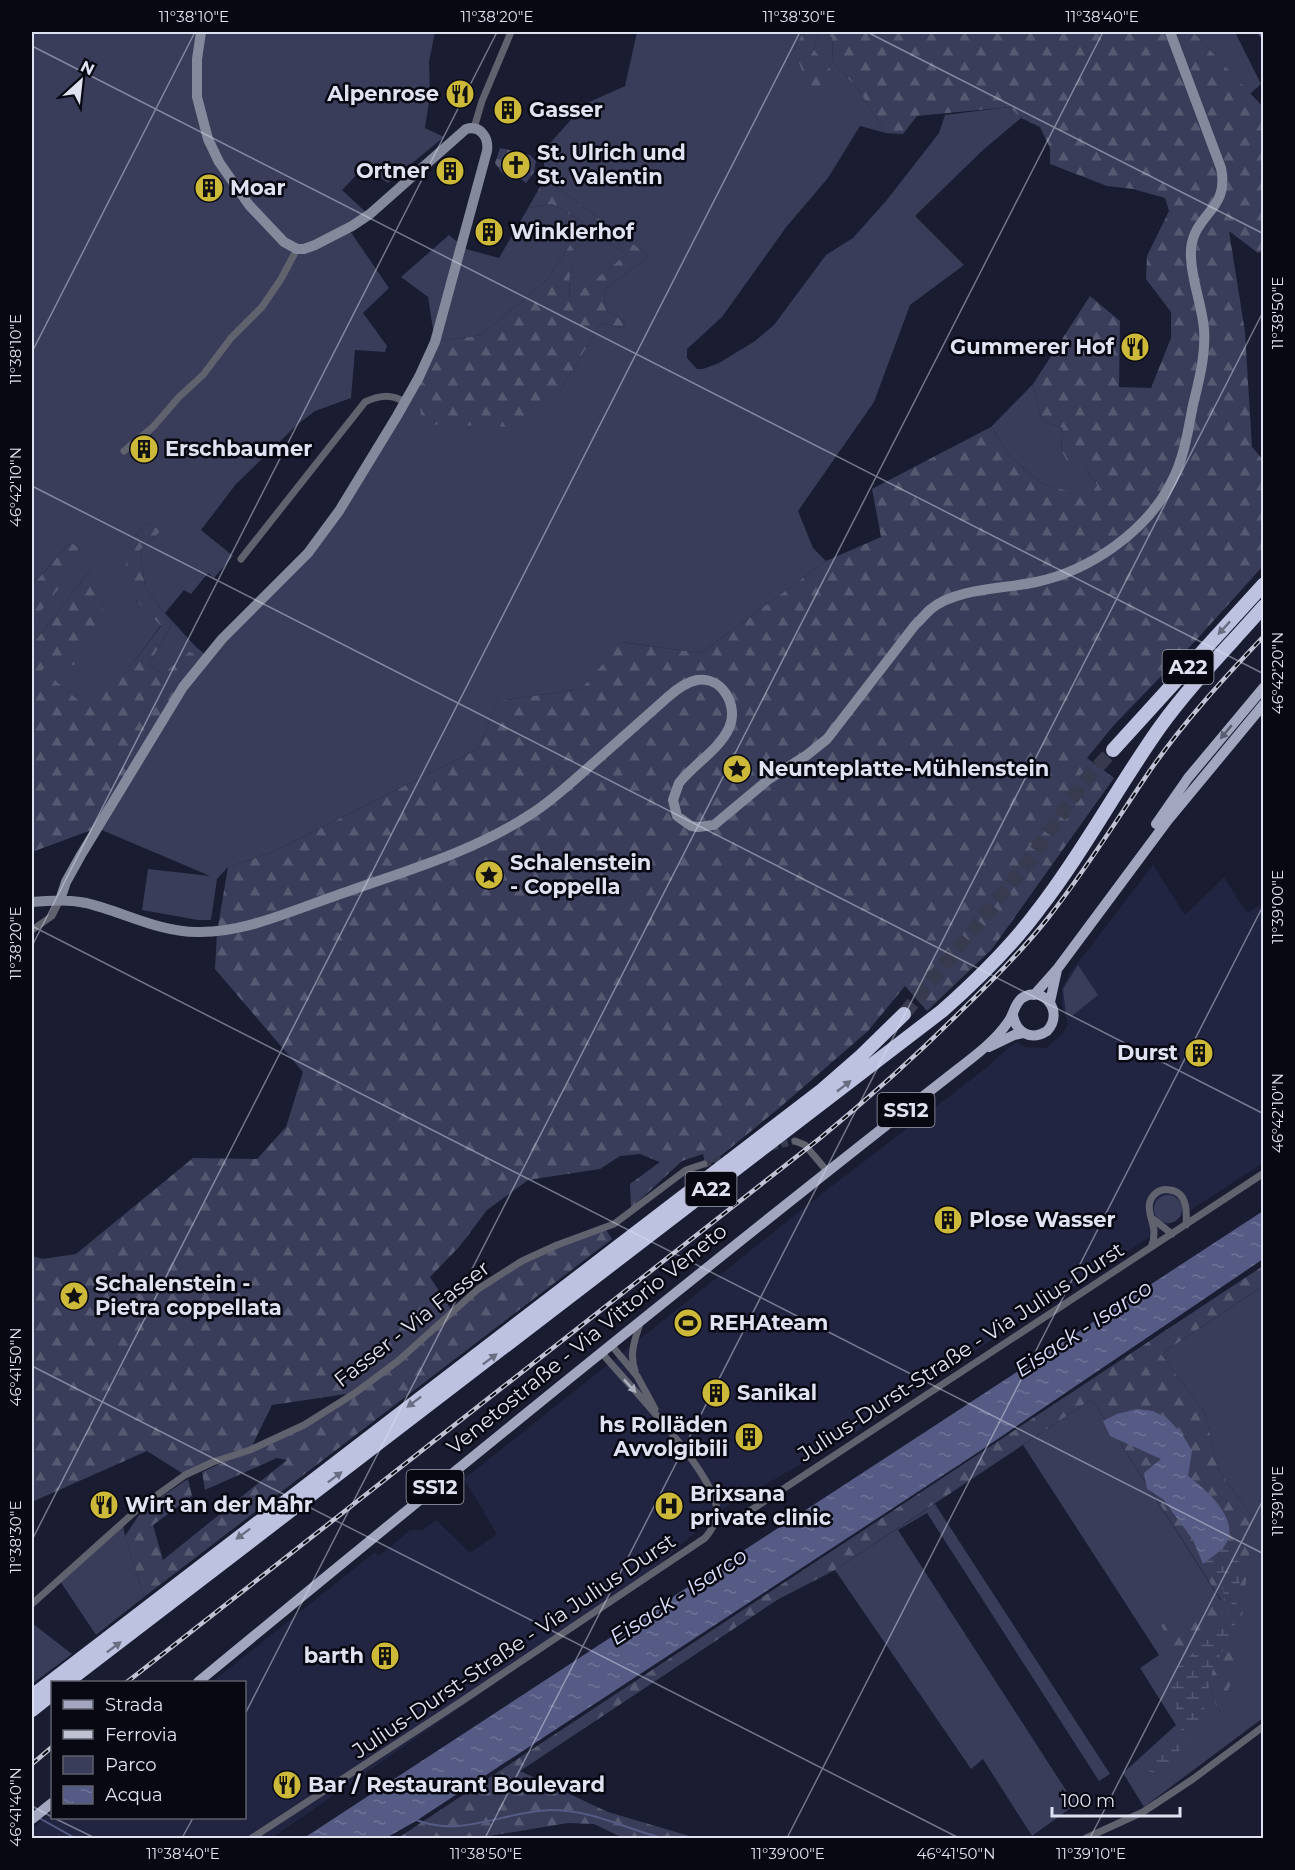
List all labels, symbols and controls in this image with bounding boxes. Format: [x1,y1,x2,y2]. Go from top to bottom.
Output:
text: 11°38'10"E [159,7,229,26]
text: 11°38'20"E [461,7,534,26]
text: 11°38'30"E [763,7,835,26]
text: 11°38'40"E [1065,7,1139,26]
north arrow [51,51,111,111]
text: N [78,57,98,79]
restaurant icon: Alpenrose [444,78,476,110]
place label: Alpenrose [326,81,439,106]
building icon: Gasser [492,94,524,126]
place label: Gasser [529,97,603,122]
place label: St. Ulrich und St. Valentin [537,140,686,189]
church icon: St. Ulrich und St. Valentin [500,149,532,181]
building icon: Ortner [434,155,466,187]
place label: Ortner [356,158,429,183]
building icon: Moar [193,172,225,204]
place label: Moar [230,175,286,200]
building icon: Winklerhof [473,216,505,248]
place label: Winklerhof [510,219,635,244]
text: 11°38'50"E [1268,277,1287,349]
text: 11°38'10"E [6,314,25,384]
restaurant icon: Gummerer Hof [1119,331,1151,363]
place label: Gummerer Hof [950,334,1115,359]
building icon: Erschbaumer [128,433,160,465]
place label: Erschbaumer [165,436,312,461]
text: 46°42'10"N [6,447,25,527]
one-way arrow [1218,620,1231,635]
text: 46°42'20"N [1268,632,1287,714]
road number: A22 [1162,650,1214,684]
one-way arrow [1220,724,1233,739]
place icon: Neunteplatte-Mühlenstein [721,753,753,785]
place label: Neunteplatte-Mühlenstein [758,756,1049,781]
place label: Schalenstein - Coppella [510,850,651,899]
place icon: Schalenstein - Coppella [473,859,505,891]
text: 11°39'00"E [1268,870,1287,944]
text: 11°38'20"E [6,907,25,980]
building icon: Durst [1183,1037,1215,1069]
place label: Durst [1117,1040,1178,1065]
text: 46°42'10"N [1268,1073,1287,1153]
one-way arrow [837,1081,852,1093]
road number: SS12 [878,1093,934,1127]
road number: A22 [686,1172,736,1206]
building icon: Plose Wasser [932,1204,964,1236]
place label: Plose Wasser [969,1207,1116,1232]
street label: Venetostraße - Via Vittorio Veneto [442,1218,732,1459]
street label: Julius-Durst-Straße - Via Julius Durst [792,1237,1128,1467]
street label: Fasser - Via Fasser [329,1255,494,1392]
place label: Schalenstein - Pietra coppellata [95,1271,282,1320]
water label: Eisack - Isarco [1010,1274,1157,1383]
place icon: Schalenstein - Pietra coppellata [58,1280,90,1312]
sports icon: REHAteam [672,1307,704,1339]
place label: REHAteam [709,1310,828,1335]
text: 46°41'50"N [6,1328,25,1406]
one-way arrow [482,1352,498,1365]
building icon: Sanikal [700,1377,732,1409]
one-way arrow [623,1378,637,1393]
place label: Sanikal [737,1380,817,1405]
one-way arrow [406,1396,422,1409]
place label: hs Rolläden Avvolgibili [599,1412,728,1461]
building icon: hs Rolläden Avvolgibili [733,1421,765,1453]
text: 11°39'10"E [1268,1466,1287,1536]
road number: SS12 [406,1470,464,1504]
one-way arrow [327,1471,343,1484]
place label: Brixsana private clinic [690,1481,832,1530]
restaurant icon: Wirt an der Mahr [88,1489,120,1521]
hospital icon: Brixsana private clinic [653,1490,685,1522]
place label: Wirt an der Mahr [125,1492,313,1517]
text: 11°38'30"E [6,1501,25,1573]
one-way arrow [235,1527,250,1539]
street label: Julius-Durst-Straße - Via Julius Durst [347,1528,680,1764]
water label: Eisack - Isarco [605,1542,752,1651]
building icon: barth [369,1640,401,1672]
one-way arrow [105,1641,121,1653]
place label: barth [304,1643,364,1668]
legend [51,1681,246,1819]
text: Strada [105,1694,163,1716]
text: Ferrovia [105,1724,177,1746]
text: Parco [105,1754,157,1776]
text: 46°41'40"N [6,1767,25,1847]
restaurant icon: Bar / Restaurant Boulevard [271,1769,303,1801]
place label: Bar / Restaurant Boulevard [308,1772,605,1797]
scale bar [1052,1780,1180,1818]
text: Acqua [105,1784,163,1806]
text: 100 m [1061,1790,1115,1812]
text: 11°38'40"E [146,1844,220,1863]
text: 11°38'50"E [450,1844,522,1863]
text: 11°39'00"E [751,1844,825,1863]
text: 46°41'50"N [917,1844,995,1863]
text: 11°39'10"E [1056,1844,1126,1863]

